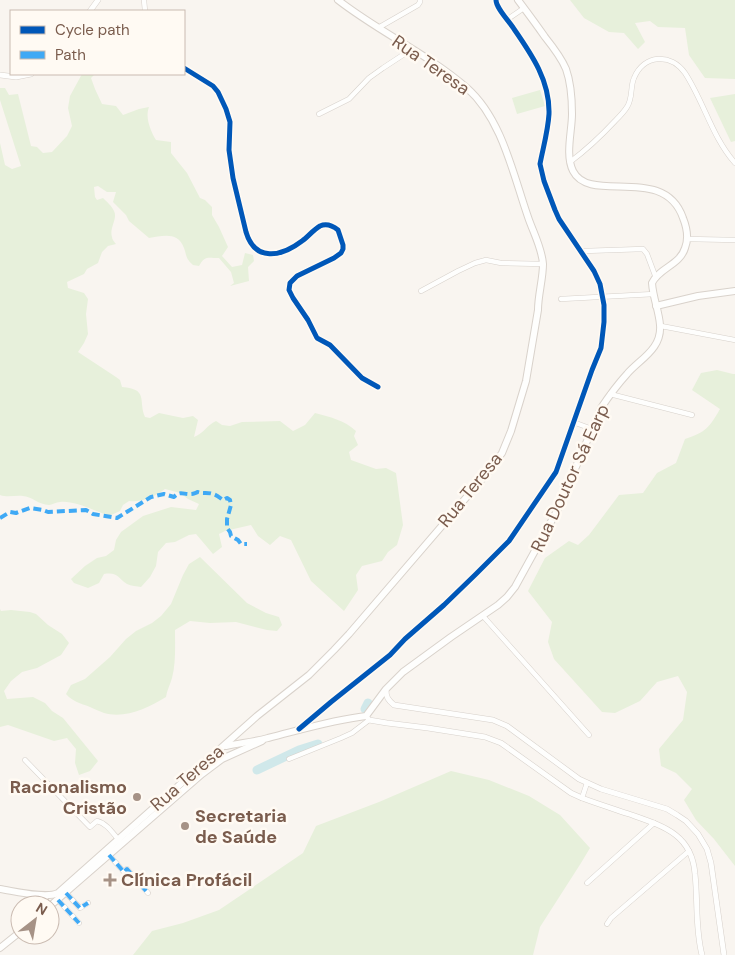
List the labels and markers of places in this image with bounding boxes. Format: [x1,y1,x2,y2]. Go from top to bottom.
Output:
place label: Racionalismo Cristão [10,775,127,820]
marker: Racionalismo Cristão [131,791,143,803]
place label: Secretaria de Saúde [195,804,287,849]
marker: Secretaria de Saúde [179,820,191,832]
place label: Clínica Profácil [121,868,252,892]
marker: Clínica Profácil [103,873,117,887]

